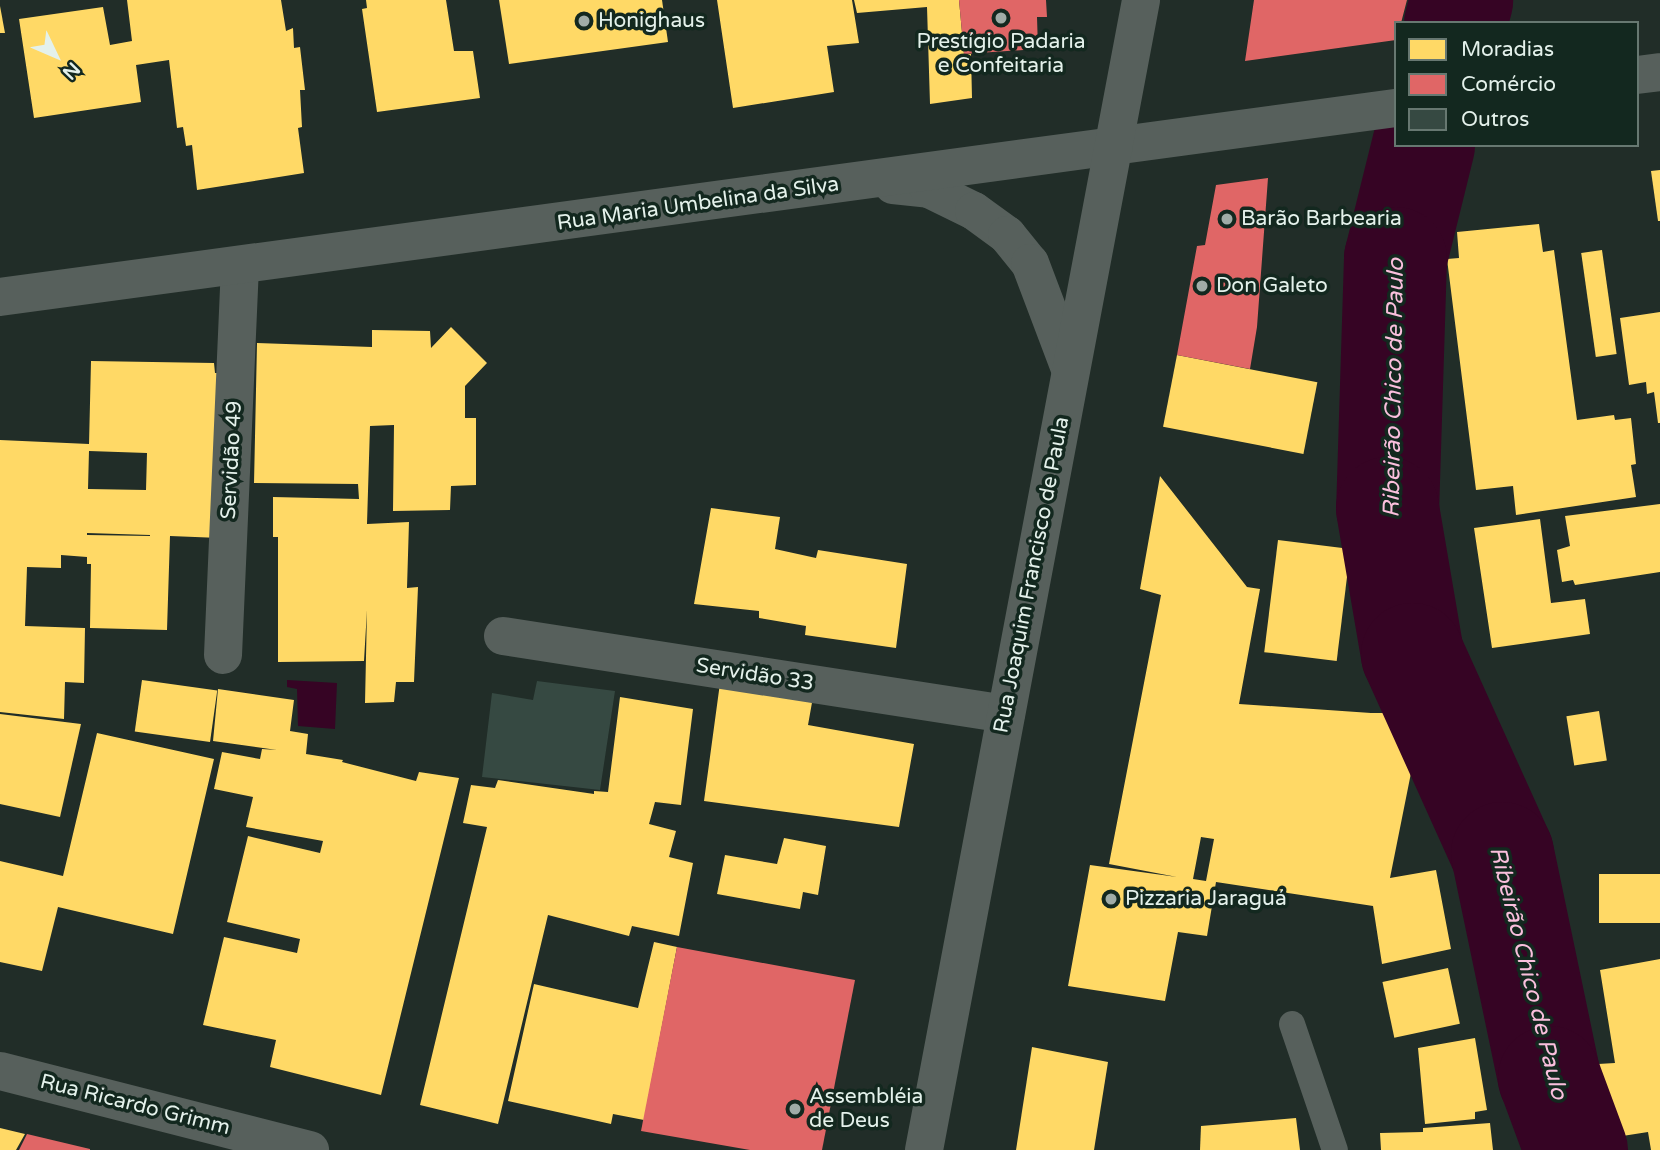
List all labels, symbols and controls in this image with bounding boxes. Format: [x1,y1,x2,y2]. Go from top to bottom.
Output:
place label: Honighaus [598,8,705,34]
marker: Prestígio Padaria e Confeitaria [993,10,1009,26]
marker: Honighaus [576,13,592,29]
north arrow [21,21,91,91]
legend [1394,21,1639,147]
place label: Prestígio Padaria e Confeitaria [916,29,1086,79]
text: Moradias [1461,37,1554,62]
text: N [58,57,84,84]
text: Comércio [1461,72,1556,97]
text: Outros [1461,107,1529,132]
street label: Rua Maria Umbelina da Silva [555,172,841,236]
place label: Barão Barbearia [1241,206,1402,232]
marker: Barão Barbearia [1219,211,1235,227]
water label: Ribeirão Chico de Paulo [1378,258,1410,518]
place label: Don Galeto [1216,273,1328,299]
marker: Don Galeto [1194,278,1210,294]
street label: Servidão 49 [216,400,248,520]
street label: Rua Joaquim Francisco de Paula [989,415,1075,735]
street label: Servidão 33 [694,653,816,697]
water label: Ribeirão Chico de Paulo [1483,844,1573,1102]
place label: Pizzaria Jaraguá [1125,886,1287,912]
marker: Pizzaria Jaraguá [1103,891,1119,907]
street label: Rua Ricardo Grimm [37,1069,233,1141]
place label: Assembléia de Deus [809,1084,923,1134]
marker: Assembléia de Deus [787,1101,803,1117]

